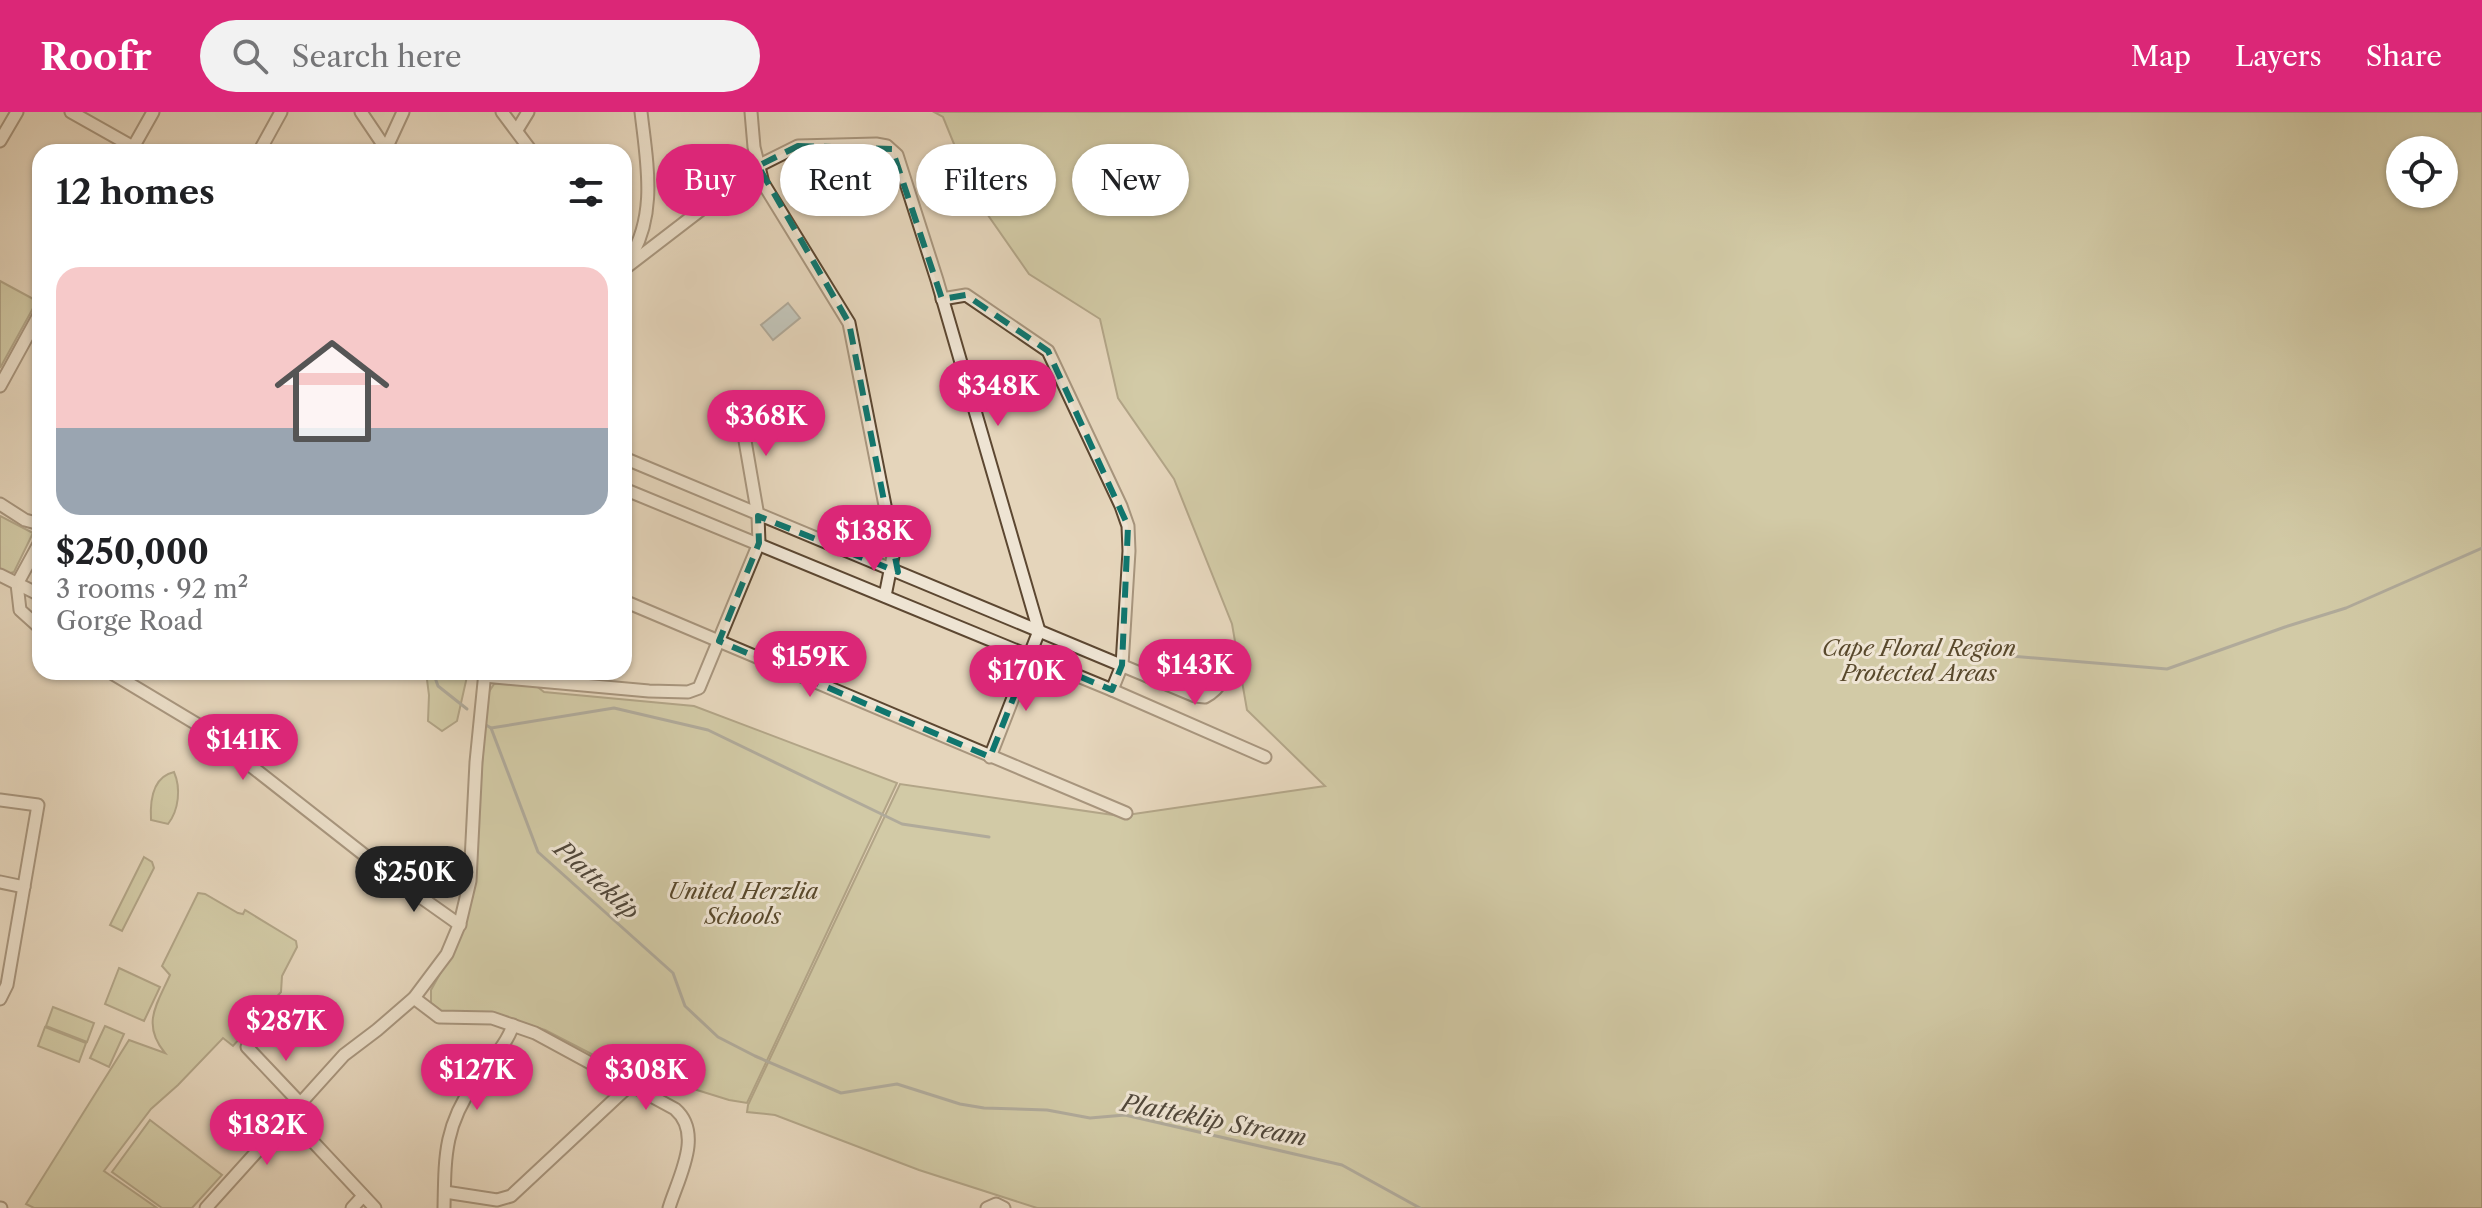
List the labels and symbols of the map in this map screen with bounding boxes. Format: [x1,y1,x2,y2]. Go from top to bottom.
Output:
pin: $348K [942,360,1054,428]
pin: $368K [710,390,822,458]
pin: $138K [818,505,930,573]
pin: $159K [754,631,866,699]
park label: Cape Floral Region Protected Areas [1822,635,2016,687]
pin: $143K [1139,639,1251,707]
pin: $170K [970,645,1082,713]
pin: $141K [187,714,299,782]
water label: Platteklip [547,833,646,926]
pin: $250K [358,846,470,914]
park label: United Herzlia Schools [668,878,818,930]
pin: $287K [230,995,342,1063]
pin: $127K [421,1044,533,1112]
pin: $308K [590,1044,702,1112]
water label: Platteklip Stream [1117,1087,1309,1152]
pin: $182K [211,1099,323,1167]

